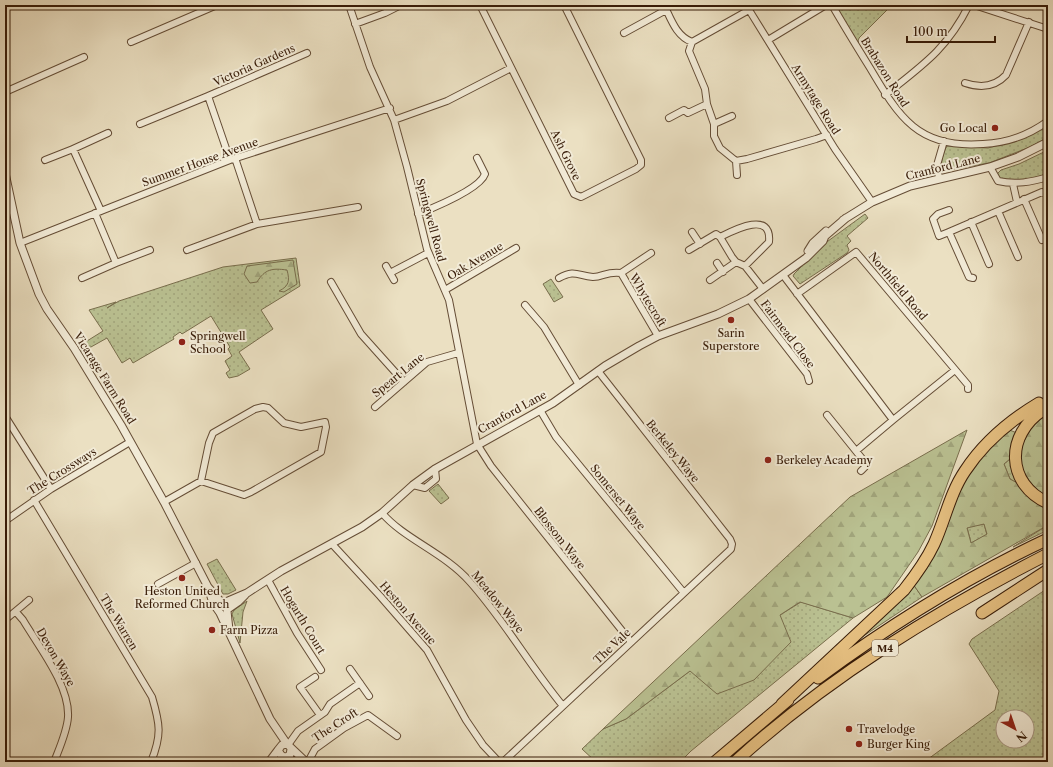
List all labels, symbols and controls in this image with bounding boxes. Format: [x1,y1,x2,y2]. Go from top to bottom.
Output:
scale bar [907,18,995,44]
text: 100 m [913,24,948,39]
street label: Brabazon Road [858,34,912,110]
street label: Victoria Gardens [210,41,297,90]
street label: Armytage Road [788,60,843,137]
place label: Go Local [940,121,988,135]
marker: Go Local [990,123,1000,133]
street label: Ash Grove [547,127,584,182]
street label: Summer House Avenue [140,134,260,190]
street label: Cranford Lane [904,151,982,183]
street label: Springwell Road [413,177,449,263]
street label: Oak Avenue [445,239,505,283]
street label: Northfield Road [866,249,931,323]
street label: Whytecroft [626,270,670,330]
street label: Fairmead Close [758,297,818,371]
marker: Sarin Superstore [726,315,736,325]
place label: Sarin Superstore [703,326,759,353]
street label: Vicarage Farm Road [71,329,139,427]
place label: Springwell School [190,329,246,356]
marker: Springwell School [177,337,187,347]
street label: Speart Lane [369,350,427,400]
street label: Cranford Lane [475,387,549,437]
street label: Berkeley Waye [643,417,703,485]
street label: The Crossways [25,444,99,498]
place label: Berkeley Academy [776,453,873,467]
marker: Berkeley Academy [763,455,773,465]
street label: Somerset Waye [587,461,649,533]
street label: Blossom Waye [531,504,589,572]
street label: Meadow Waye [469,568,527,636]
marker: Heston United Reformed Church [177,573,187,583]
street label: Heston Avenue [377,579,439,647]
place label: Heston United Reformed Church [135,584,229,611]
street label: Hogarth Court [277,584,329,656]
street label: The Warren [97,591,141,653]
place label: Farm Pizza [220,623,278,637]
street label: Devon Waye [34,625,78,689]
marker: Farm Pizza [207,625,217,635]
street label: The Vale [590,625,634,667]
road number: M4 [872,640,898,656]
street label: The Croft [310,705,361,745]
north arrow [995,709,1035,749]
place label: Travelodge [857,722,915,736]
marker: Travelodge [844,724,854,734]
text: N [1013,728,1030,745]
place label: Burger King [867,737,930,751]
marker: Burger King [854,739,864,749]

